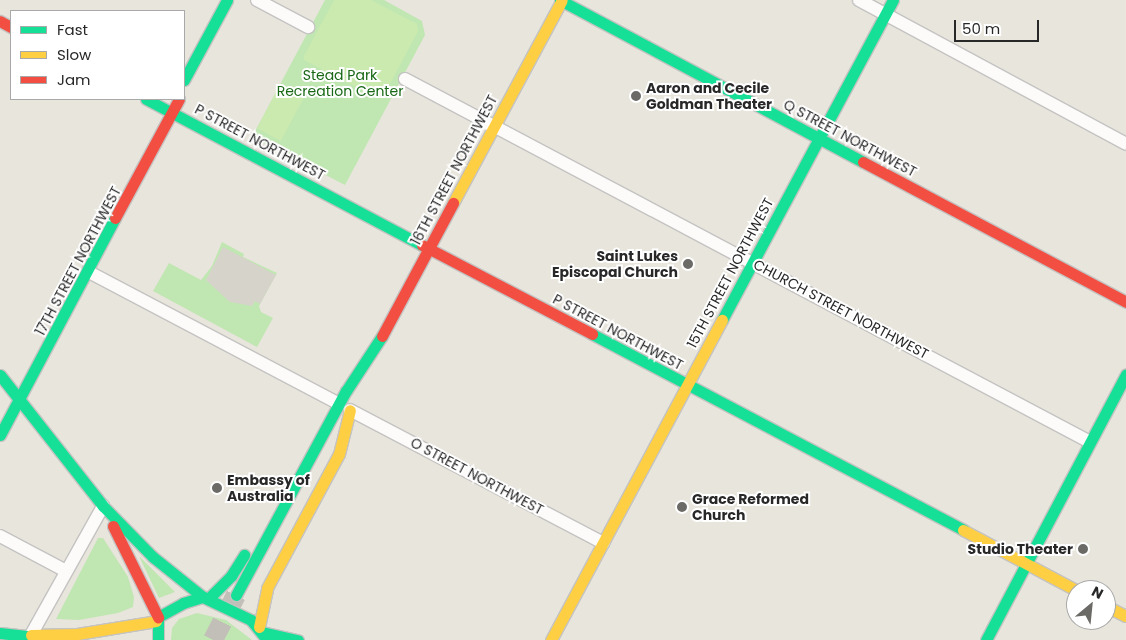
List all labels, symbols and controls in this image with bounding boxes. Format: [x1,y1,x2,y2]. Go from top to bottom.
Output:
legend [10,10,185,100]
scale bar [956,10,1041,42]
text: 50 m [962,18,1000,39]
text: Fast [57,19,88,40]
text: Slow [57,44,91,65]
park label: Stead Park Recreation Center [277,67,403,100]
text: Jam [57,69,91,90]
place label: Aaron and Cecile Goldman Theater [646,80,772,112]
marker: Aaron and Cecile Goldman Theater [630,90,642,102]
street label: 16TH STREET NORTHWEST [407,92,501,248]
street label: Q STREET NORTHWEST [781,96,919,180]
street label: P STREET NORTHWEST [192,101,328,183]
street label: 17TH STREET NORTHWEST [32,184,124,338]
street label: 15TH STREET NORTHWEST [683,195,777,351]
place label: Saint Lukes Episcopal Church [552,248,678,280]
street label: CHURCH STREET NORTHWEST [751,256,931,362]
marker: Saint Lukes Episcopal Church [682,258,694,270]
street label: P STREET NORTHWEST [550,291,686,373]
street label: O STREET NORTHWEST [408,434,546,518]
place label: Embassy of Australia [227,472,310,504]
marker: Embassy of Australia [211,482,223,494]
place label: Grace Reformed Church [692,491,809,524]
marker: Grace Reformed Church [676,501,688,513]
place label: Studio Theater [968,541,1073,557]
marker: Studio Theater [1077,543,1089,555]
north arrow [1066,580,1116,630]
text: N [1088,581,1107,604]

